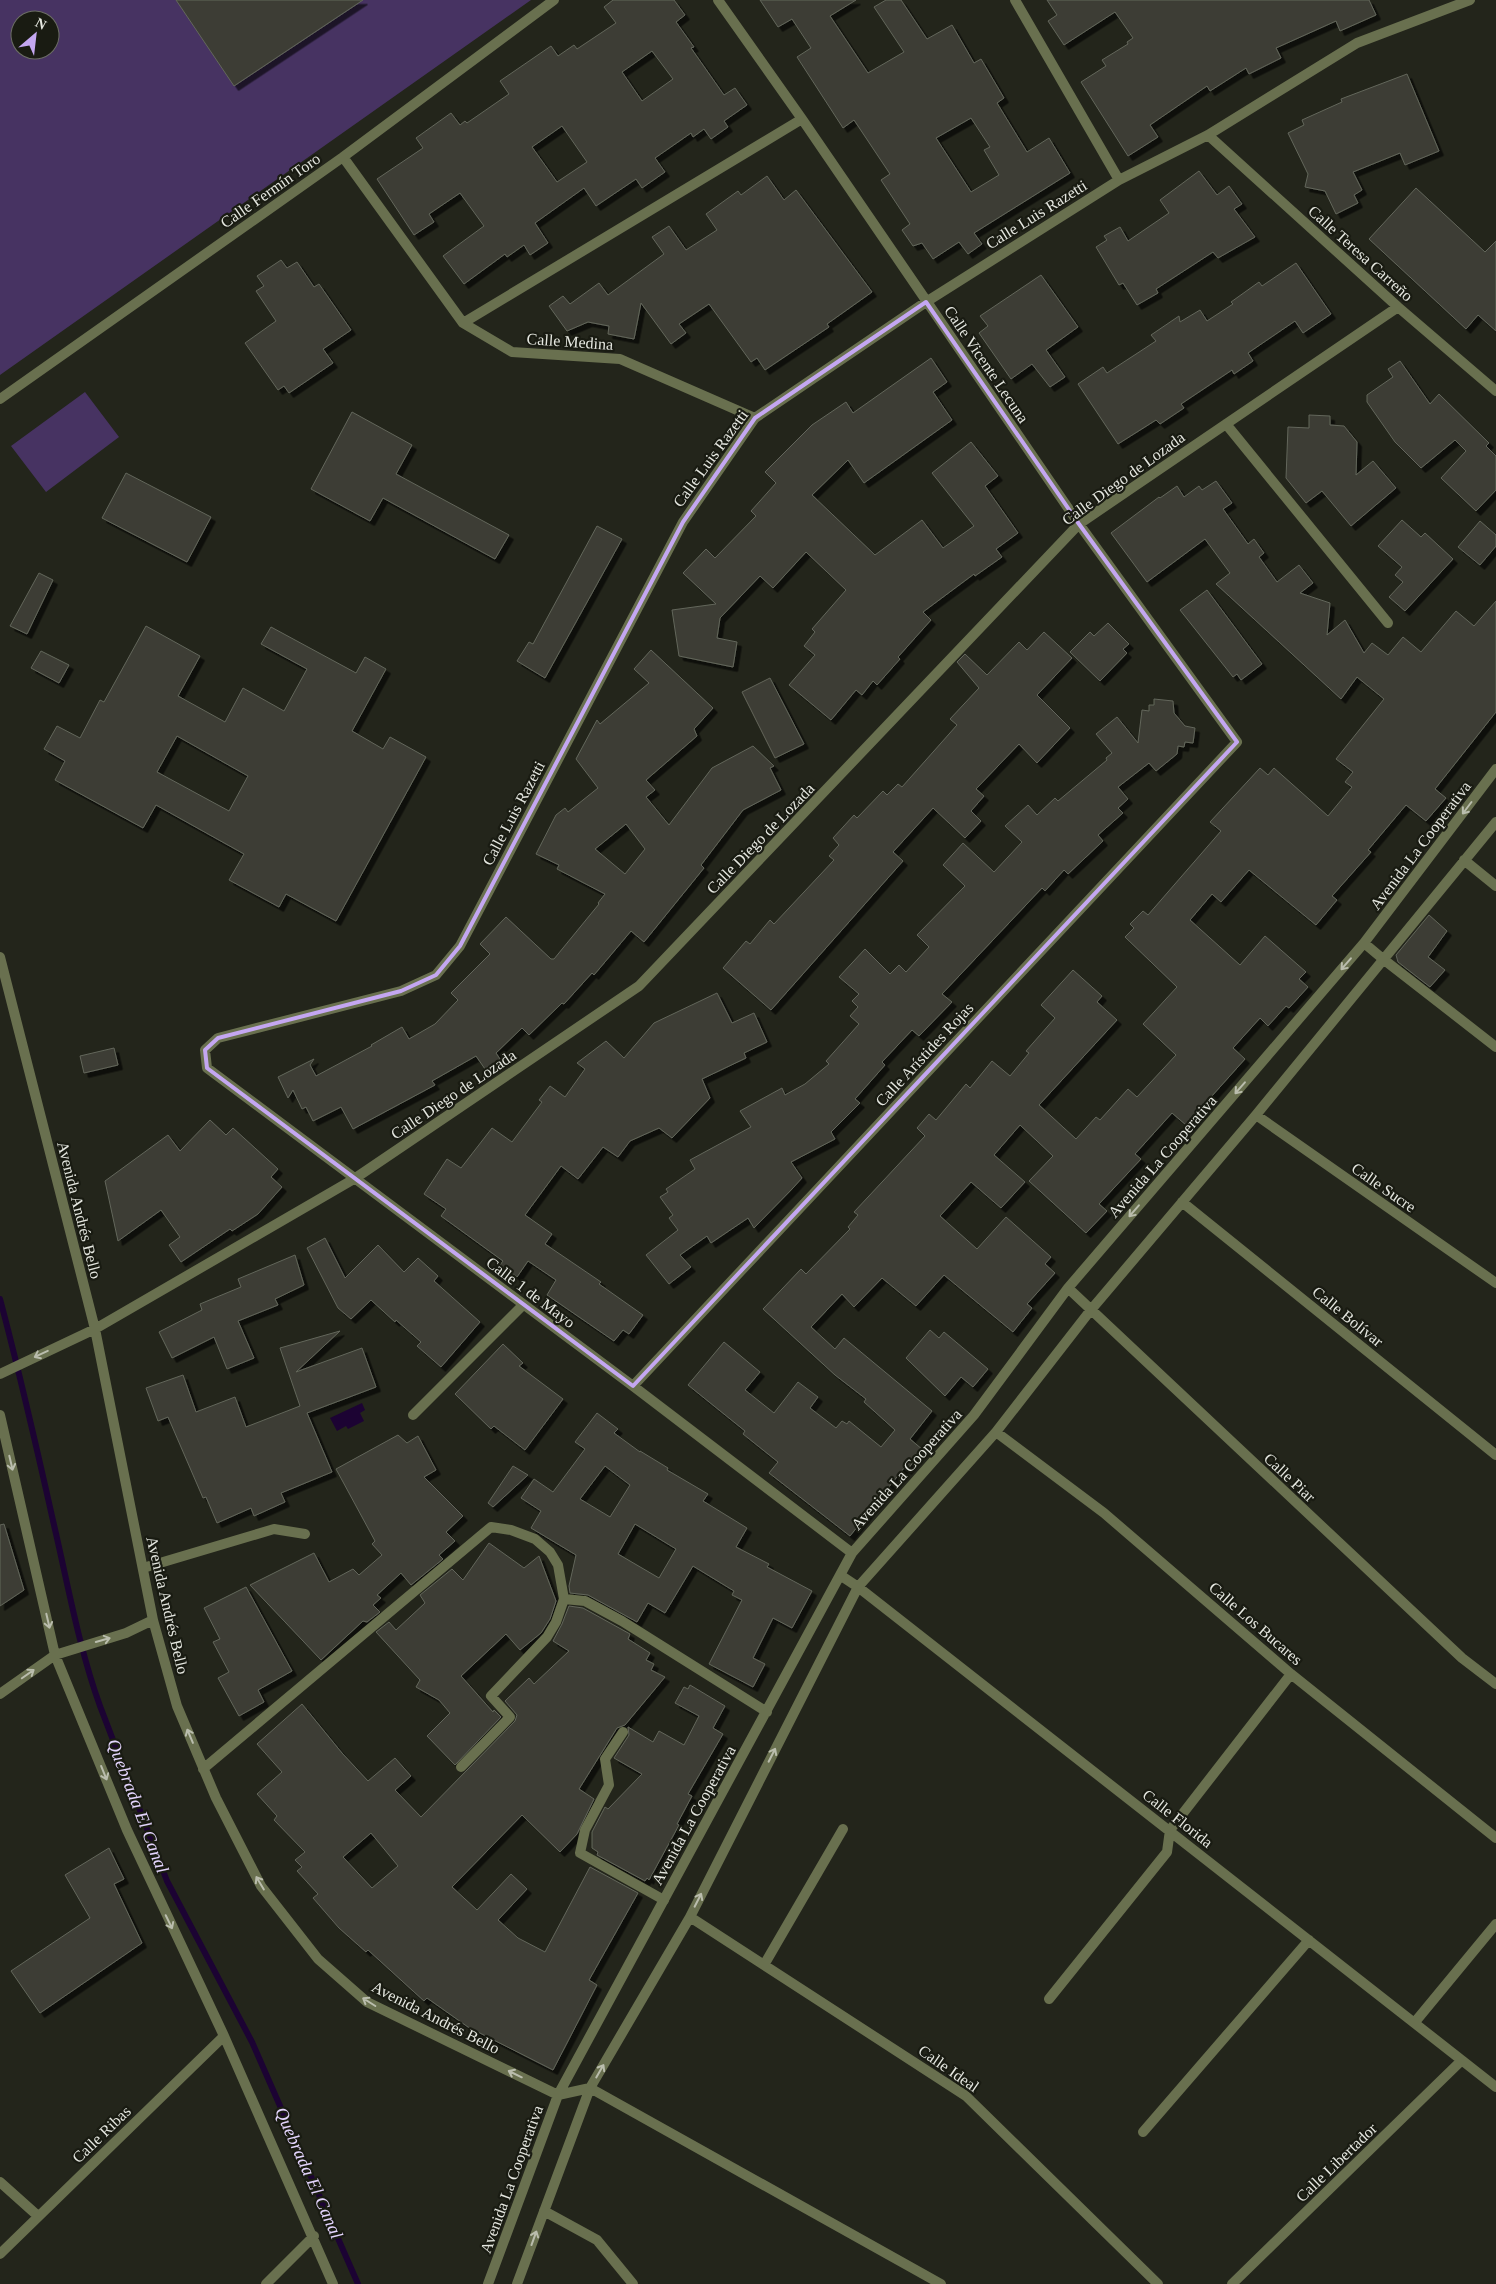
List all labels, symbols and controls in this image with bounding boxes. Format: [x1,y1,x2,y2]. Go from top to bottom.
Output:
north arrow [10,10,60,60]
text: N [33,15,49,33]
street label: Calle Fermín Toro [217,150,323,231]
street label: Calle Luis Razetti [983,176,1090,252]
street label: Calle Teresa Carreño [1305,202,1416,305]
street label: Calle Vicente Lecuna [941,303,1032,426]
street label: Calle Medina [526,330,614,353]
street label: Calle Luis Razetti [670,406,752,510]
street label: Calle Diego de Lozada [1059,428,1188,529]
street label: Calle Luis Razetti [479,758,548,868]
street label: Avenida La Cooperativa [1367,778,1475,913]
street label: Calle Diego de Lozada [703,780,818,898]
one-way arrow [1461,801,1472,814]
one-way arrow [1341,957,1352,970]
street label: Calle Arístides Rojas [872,999,977,1110]
street label: Calle Diego de Lozada [388,1046,520,1143]
one-way arrow [1234,1081,1246,1094]
street label: Avenida La Cooperativa [1105,1092,1221,1221]
street label: Avenida Andrés Bello [54,1140,105,1281]
street label: Calle Sucre [1348,1159,1419,1216]
one-way arrow [1129,1204,1140,1217]
street label: Calle 1 de Mayo [483,1254,578,1332]
street label: Calle Bolívar [1309,1283,1387,1350]
one-way arrow [34,1350,49,1359]
street label: Avenida La Cooperativa [848,1406,966,1534]
street label: Calle Piar [1261,1449,1319,1506]
one-way arrow [7,1454,16,1470]
street label: Avenida Andrés Bello [143,1534,192,1676]
street label: Calle Los Bucares [1206,1578,1306,1668]
one-way arrow [43,1612,53,1628]
one-way arrow [95,1634,111,1644]
one-way arrow [21,1669,35,1679]
one-way arrow [184,1729,194,1744]
water label: Quebrada El Canal [103,1736,173,1876]
street label: Avenida La Cooperativa [648,1743,740,1888]
one-way arrow [768,1748,777,1763]
one-way arrow [99,1765,109,1780]
street label: Calle Florida [1139,1786,1216,1851]
one-way arrow [255,1876,265,1890]
one-way arrow [694,1893,704,1908]
one-way arrow [165,1914,175,1929]
street label: Avenida Andrés Bello [369,1978,502,2057]
one-way arrow [362,1996,376,2007]
street label: Calle Ideal [915,2041,983,2096]
one-way arrow [595,2064,605,2078]
one-way arrow [507,2068,522,2078]
street label: Calle Ribas [69,2102,134,2166]
street label: Avenida La Cooperativa [477,2103,547,2256]
water label: Quebrada El Canal [271,2104,347,2242]
street label: Calle Libertador [1293,2119,1381,2205]
one-way arrow [530,2231,539,2247]

